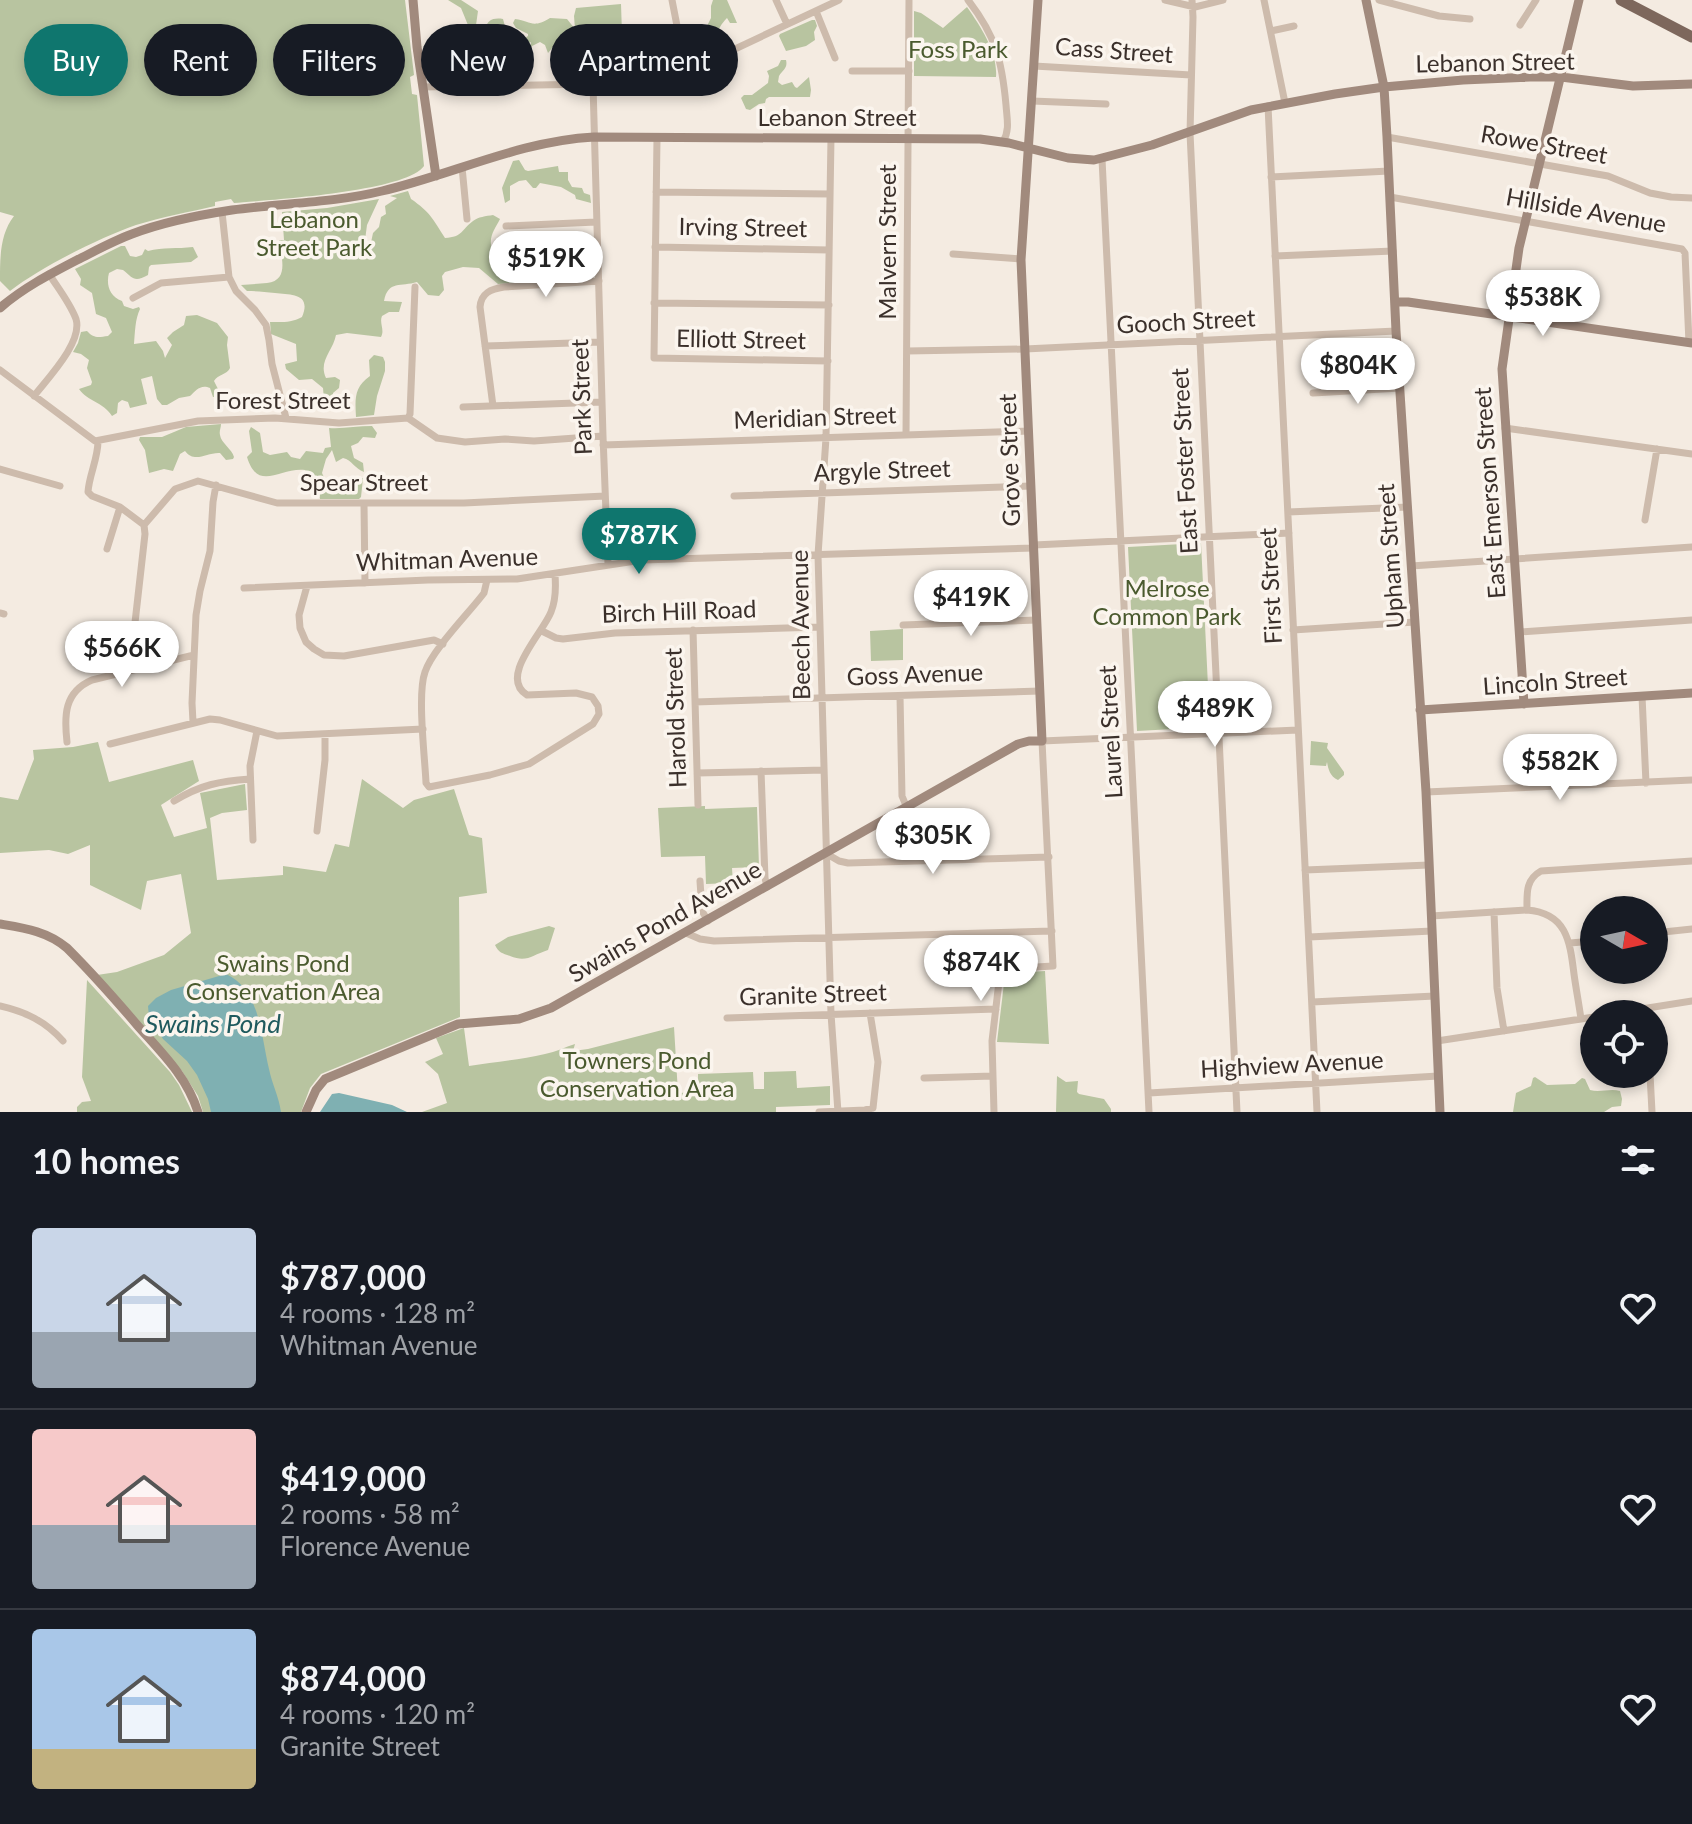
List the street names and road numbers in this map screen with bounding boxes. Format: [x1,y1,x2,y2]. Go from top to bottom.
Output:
street label: Cass Street [1054,31,1174,68]
street label: Lebanon Street [1415,46,1575,77]
street label: Lebanon Street [757,102,917,131]
street label: Rowe Street [1479,118,1610,169]
street label: Malvern Street [872,164,901,320]
street label: Hillside Avenue [1504,181,1669,238]
street label: Irving Street [678,211,808,242]
street label: Gooch Street [1116,302,1256,339]
street label: Elliott Street [676,323,807,354]
street label: Park Street [564,338,597,456]
street label: East Foster Street [1164,367,1203,555]
street label: Forest Street [215,385,351,414]
street label: East Emerson Street [1467,386,1510,600]
street label: Grove Street [992,393,1025,527]
street label: Meridian Street [733,399,897,434]
street label: Argyle Street [813,453,951,486]
street label: Spear Street [300,467,429,496]
street label: Upham Street [1370,482,1409,630]
street label: First Street [1252,527,1287,645]
street label: Whitman Avenue [355,541,539,576]
street label: Beech Avenue [784,550,815,700]
street label: Birch Hill Road [601,593,757,628]
street label: Harold Street [658,647,691,789]
street label: Goss Avenue [846,657,984,690]
street label: Lincoln Street [1482,661,1628,700]
street label: Laurel Street [1092,664,1127,800]
street label: Swains Pond Avenue [563,854,766,988]
street label: Granite Street [739,976,888,1011]
street label: Highview Avenue [1200,1044,1384,1083]

